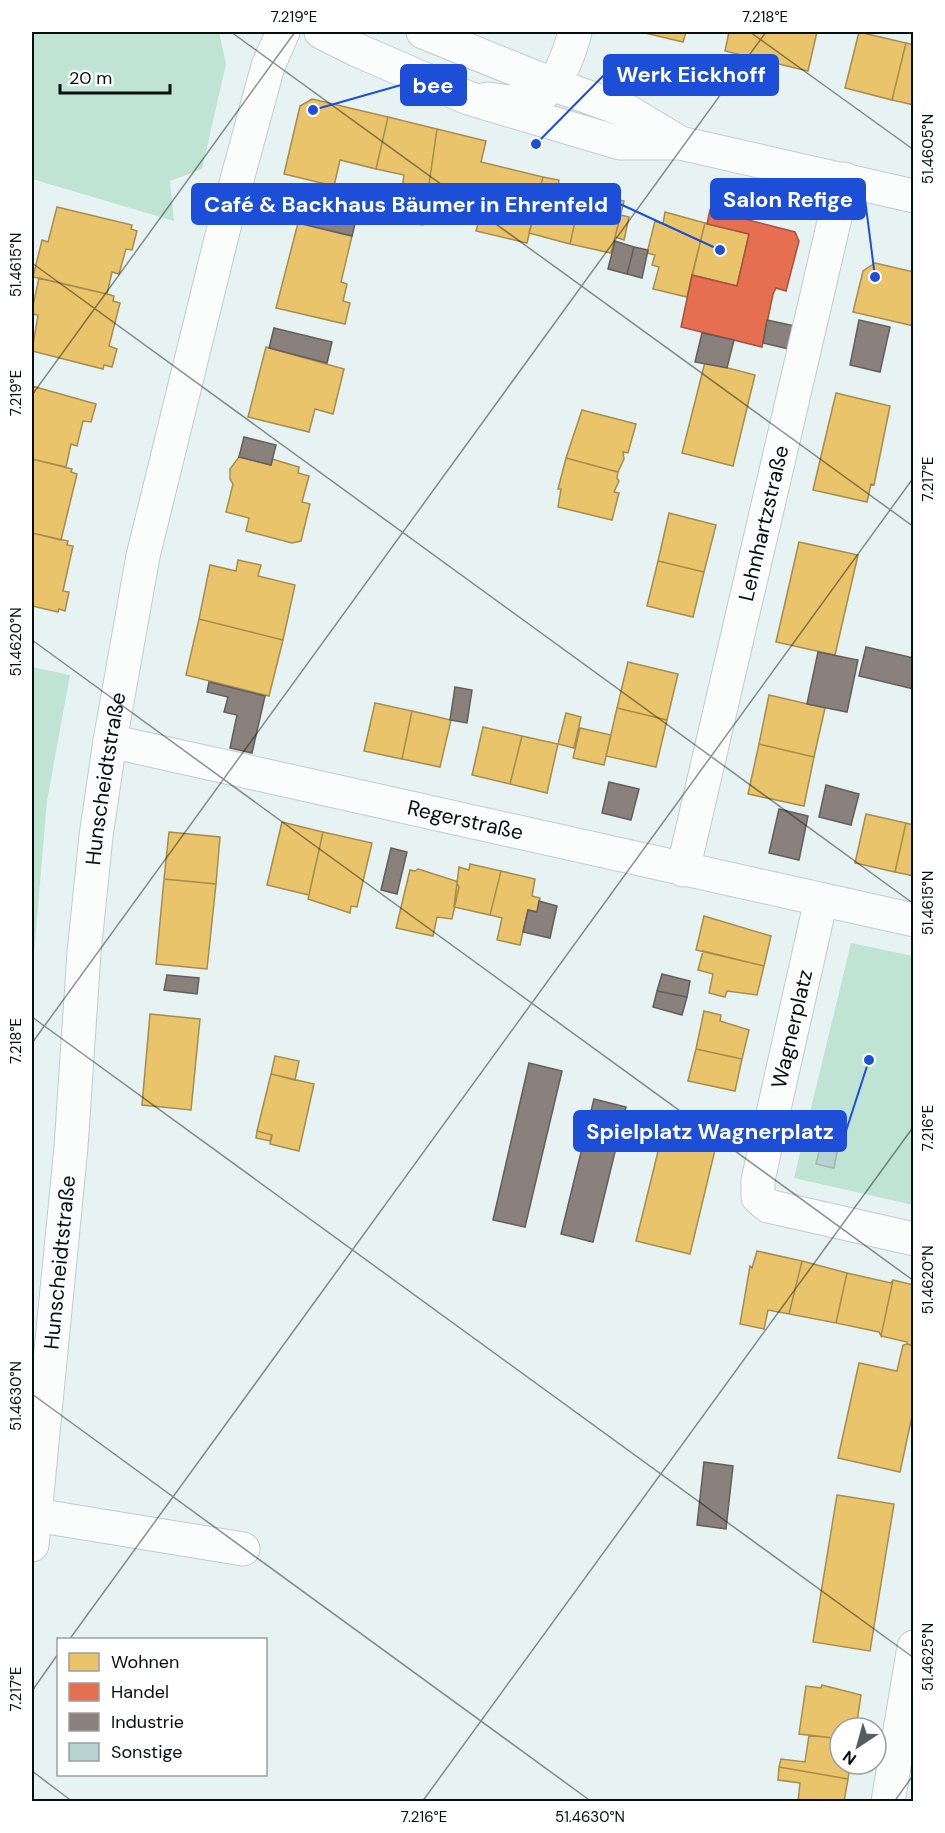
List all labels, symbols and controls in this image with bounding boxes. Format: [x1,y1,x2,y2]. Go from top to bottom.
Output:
text: 7.219°E [271,7,317,27]
text: 7.218°E [742,7,788,27]
callout: Werk Eickhoff [604,55,778,95]
scale bar [60,57,170,95]
text: Werk Eickhoff [616,60,766,89]
callout: bee [401,65,466,105]
text: 20 m [69,66,112,90]
text: bee [413,71,453,100]
text: 51.4605°N [918,114,938,184]
callout: Salon Refige [711,179,865,219]
callout: Café & Backhaus Bäumer in Ehrenfeld [192,184,620,224]
text: Salon Refige [723,185,853,214]
text: Café & Backhaus Bäumer in Ehrenfeld [204,190,608,219]
text: 51.4615°N [6,233,26,297]
text: 7.219°E [6,370,26,416]
street label: Lehnhartzstraße [732,443,795,604]
text: 7.217°E [918,456,938,502]
text: 51.4620°N [6,607,26,677]
street label: Hunscheidtstraße [79,690,132,866]
street label: Regerstraße [405,794,526,847]
text: 51.4615°N [918,871,938,935]
street label: Wagnerplatz [765,967,819,1091]
text: 7.218°E [6,1018,26,1064]
text: 7.216°E [918,1105,938,1151]
callout: Spielplatz Wagnerplatz [574,1111,846,1151]
text: Spielplatz Wagnerplatz [586,1117,834,1146]
street label: Hunscheidtstraße [37,1174,82,1351]
text: 51.4620°N [918,1245,938,1315]
text: 51.4630°N [6,1361,26,1431]
text: 51.4625°N [918,1623,938,1691]
legend [57,1638,267,1776]
text: Wohnen [111,1650,179,1674]
text: 7.217°E [6,1666,26,1712]
text: Handel [111,1680,169,1704]
text: Industrie [111,1710,184,1734]
north arrow [828,1716,888,1776]
text: Sonstige [111,1740,182,1764]
text: N [839,1746,860,1770]
text: 7.216°E [401,1807,447,1827]
text: 51.4630°N [555,1807,625,1827]

